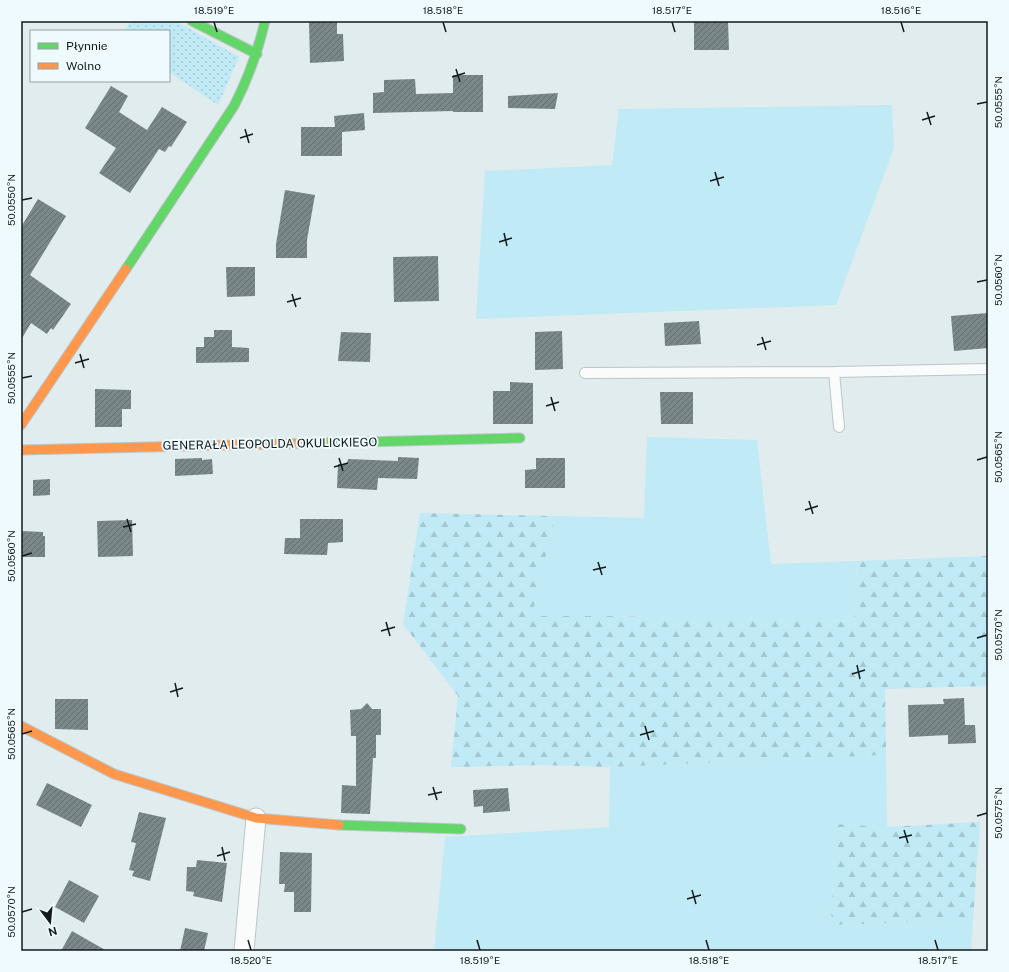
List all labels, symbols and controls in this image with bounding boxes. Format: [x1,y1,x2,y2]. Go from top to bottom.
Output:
text: 18.519°E [194,4,234,16]
text: 18.518°E [423,4,463,16]
text: 18.517°E [652,4,692,16]
text: 18.516°E [881,4,921,16]
legend [30,30,170,82]
text: Płynnie [66,39,108,53]
text: Wolno [66,59,101,73]
text: 50.0555°N [992,76,1004,128]
text: 50.0550°N [5,174,17,226]
text: 50.0560°N [992,254,1004,306]
text: 50.0555°N [5,352,17,404]
text: 50.0565°N [992,431,1004,483]
street label: GENERAŁA LEOPOLDA OKULICKIEGO [163,435,378,453]
text: 50.0560°N [5,530,17,582]
text: 50.0570°N [992,609,1004,661]
text: 50.0565°N [5,708,17,760]
text: 50.0575°N [992,787,1004,839]
text: 50.0570°N [5,886,17,938]
north arrow [30,902,70,942]
text: N [47,925,59,939]
text: 18.520°E [230,954,272,966]
text: 18.519°E [460,954,500,966]
text: 18.518°E [689,954,729,966]
text: 18.517°E [918,954,958,966]

